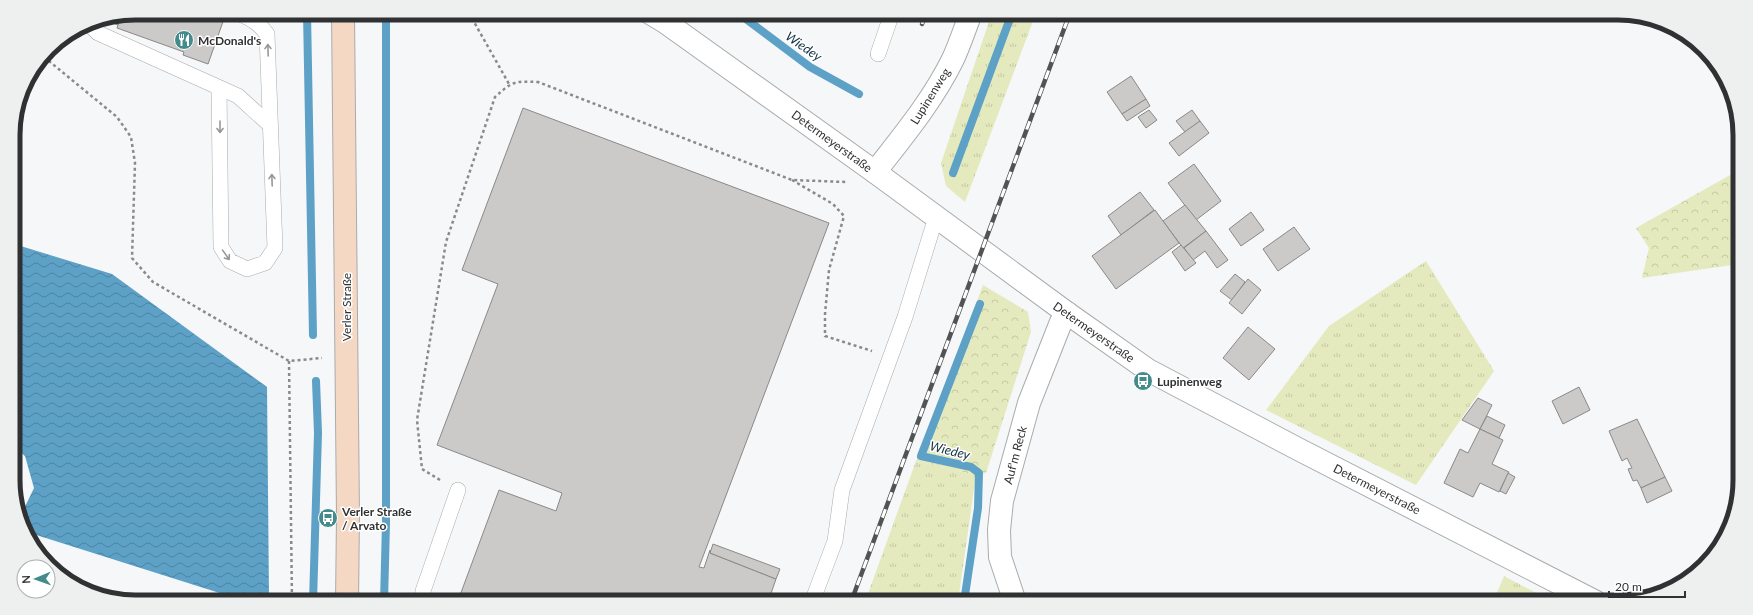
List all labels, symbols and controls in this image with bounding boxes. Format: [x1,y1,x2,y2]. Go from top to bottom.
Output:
water label: Wiedey [783,28,826,65]
restaurant icon: McDonald's [173,29,195,51]
place label: McDonald's [198,33,261,48]
one-way arrow [264,44,272,57]
street label: Lupinenweg [907,65,953,127]
street label: Determeyerstraße [789,107,875,175]
one-way arrow [216,120,224,133]
one-way arrow [268,174,276,187]
one-way arrow [222,250,230,261]
street label: Verler Straße [339,273,354,341]
street label: Determeyerstraße [1050,298,1138,366]
bus stop icon: Lupinenweg [1132,370,1154,392]
place label: Lupinenweg [1157,374,1222,389]
street label: Auf'm Reck [1000,423,1030,486]
water label: Wiedey [928,437,972,463]
street label: Determeyerstraße [1331,461,1423,517]
place label: Verler Straße / Arvato [341,504,412,533]
bus stop icon: Verler Straße / Arvato [317,507,339,529]
north arrow [16,559,56,599]
scale bar [1609,573,1685,599]
text: N [19,575,32,584]
text: 20 m [1615,579,1642,594]

